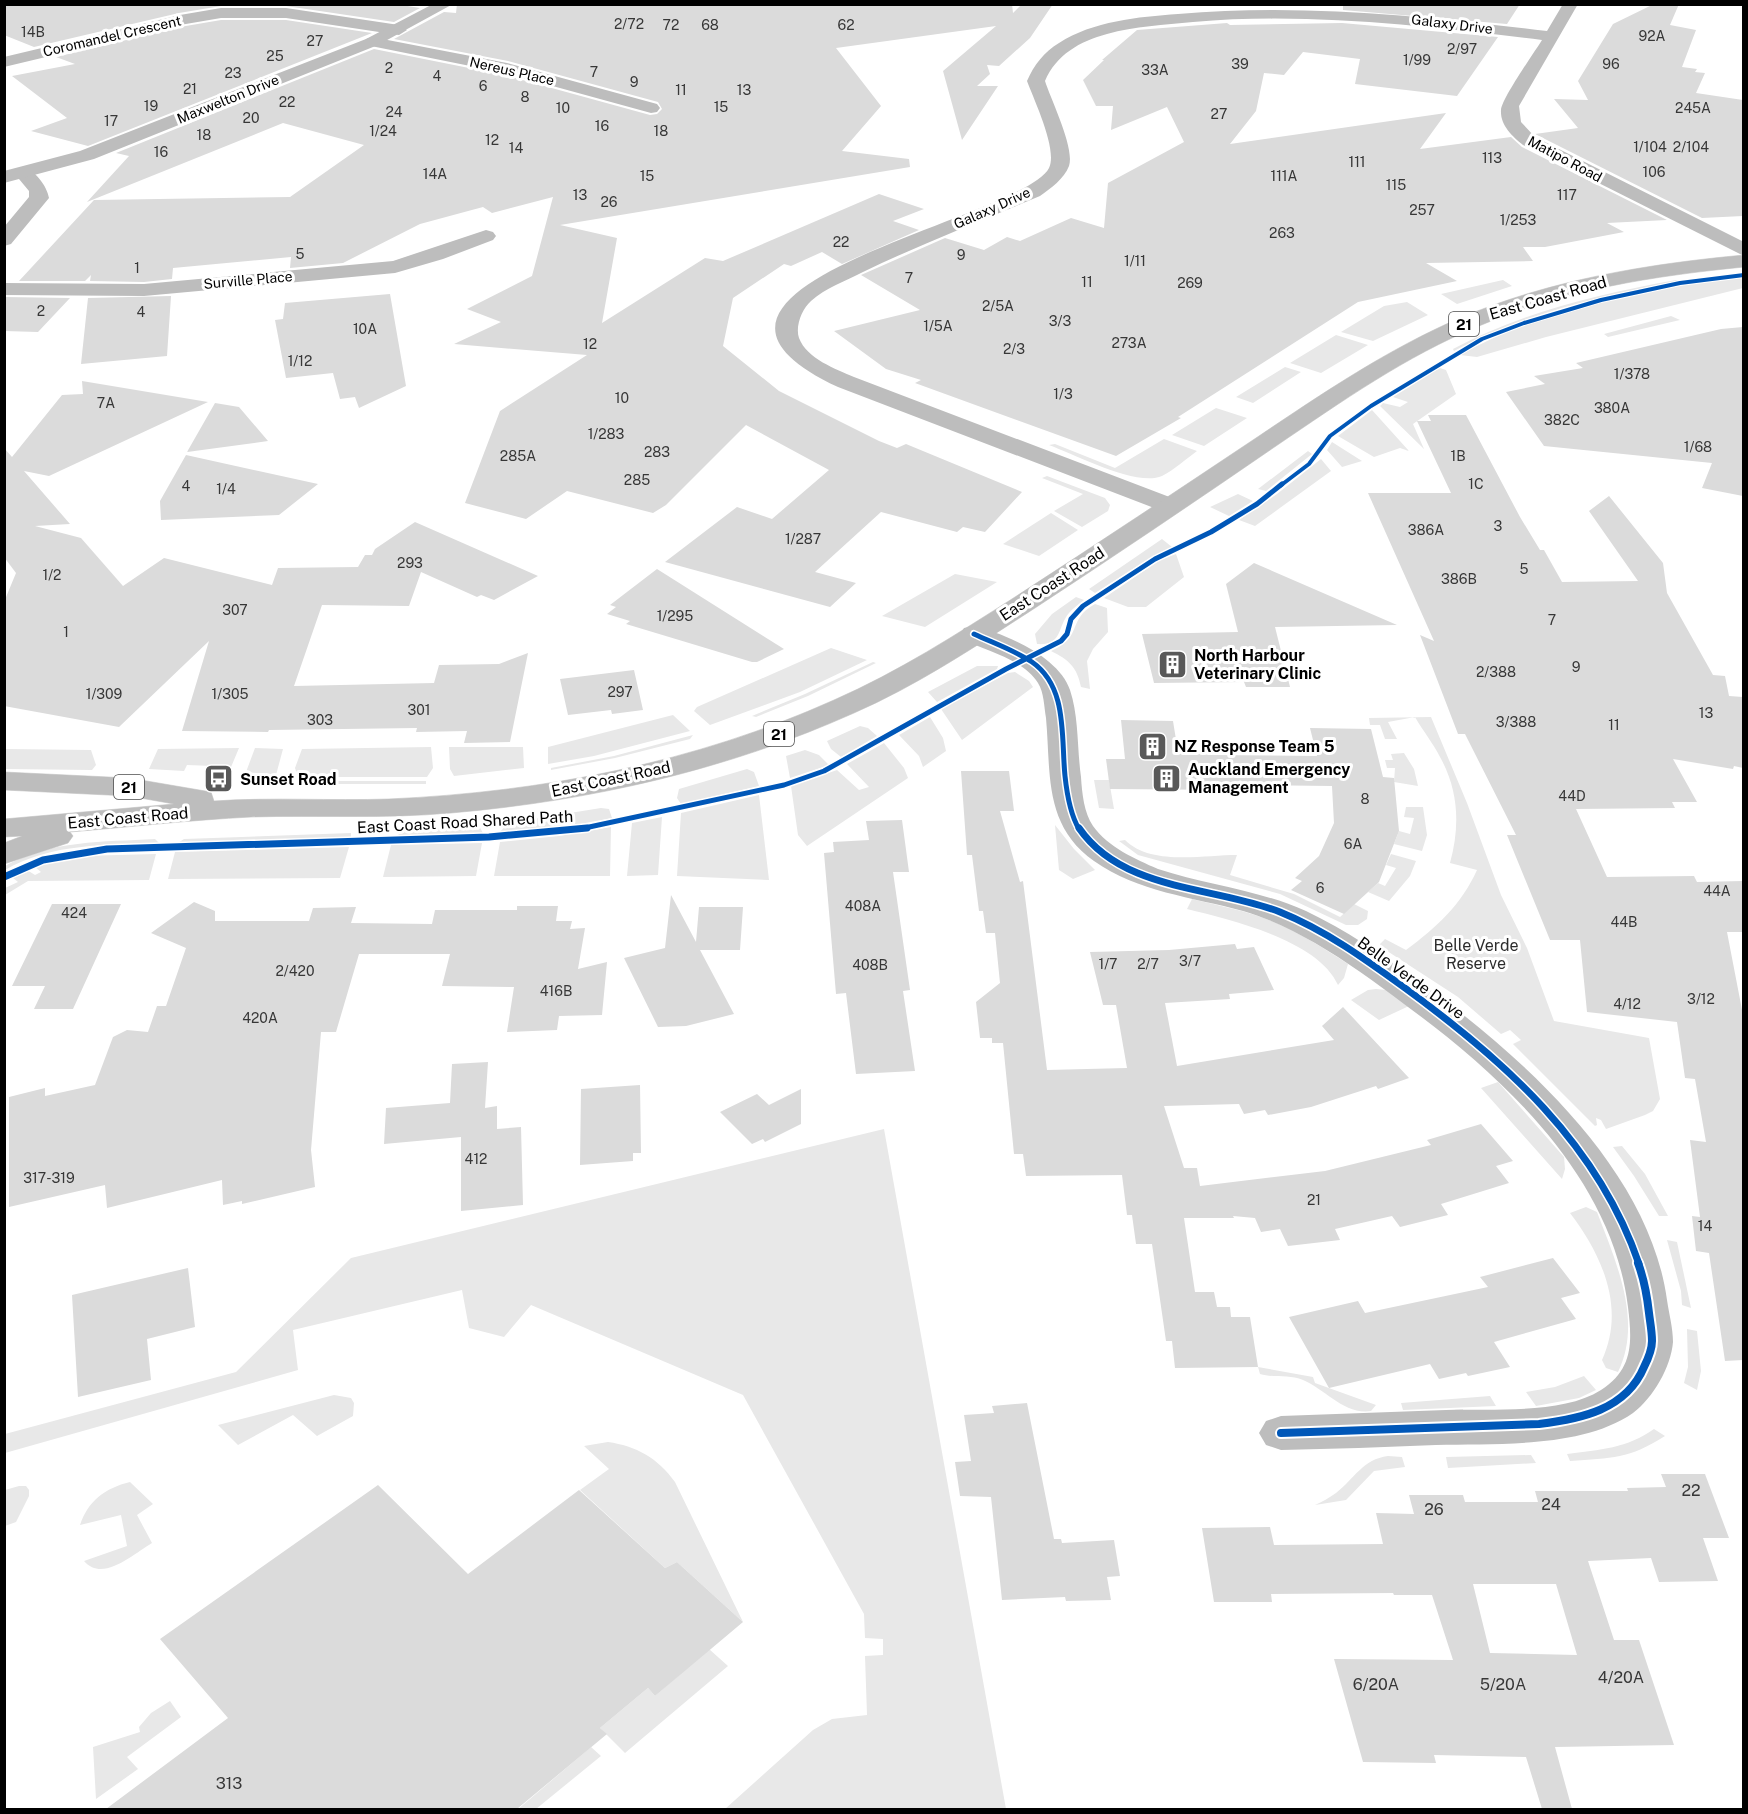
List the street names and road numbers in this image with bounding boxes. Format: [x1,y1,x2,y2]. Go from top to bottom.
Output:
street label: Galaxy Drive [1410,11,1494,37]
street label: Coromandel Crescent [41,12,183,60]
street label: Nereus Place [468,53,556,89]
street label: Maxwelton Drive [175,71,281,127]
street label: Matipo Road [1525,133,1605,185]
street label: Galaxy Drive [951,184,1033,232]
street label: Surville Place [203,268,293,292]
street label: East Coast Road [1487,272,1609,324]
road number: 21 [1449,312,1479,336]
street label: East Coast Road [996,543,1108,625]
road number: 21 [764,722,794,746]
street label: East Coast Road [550,757,672,801]
road number: 21 [114,775,144,799]
street label: East Coast Road [67,803,189,833]
street label: East Coast Road Shared Path [356,807,574,837]
street label: Belle Verde Drive [1354,933,1468,1023]

